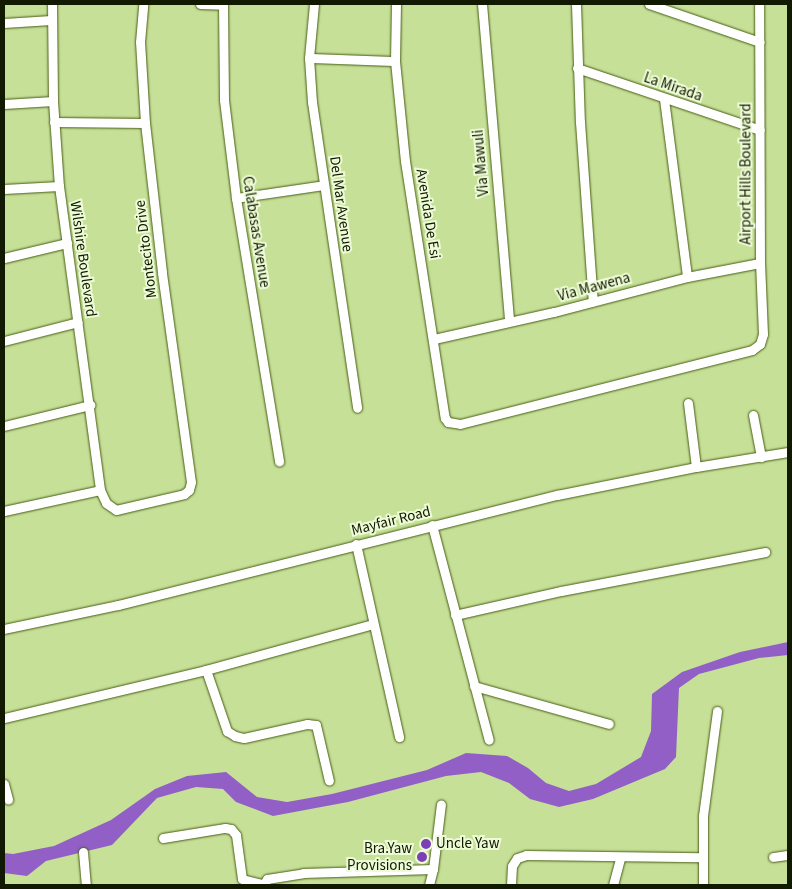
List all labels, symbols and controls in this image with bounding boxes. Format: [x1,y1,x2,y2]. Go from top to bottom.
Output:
street label: La Mirada [641,69,705,105]
street label: Airport Hills Boulevard [737,103,755,245]
street label: Via Mawuli [469,129,493,197]
street label: Del Mar Avenue [325,155,357,253]
street label: Avenida De Esi [412,168,444,260]
street label: Calabasas Avenue [238,175,274,289]
street label: Montecito Drive [131,199,161,299]
street label: Wilshire Boulevard [66,200,100,318]
street label: Via Mawena [556,269,632,305]
street label: Mayfair Road [349,502,433,540]
place label: Uncle Yaw [436,835,499,853]
marker: Uncle Yaw [420,838,432,850]
place label: Bra.Yaw Provisions [347,839,412,874]
marker: Bra.Yaw Provisions [416,851,428,863]

